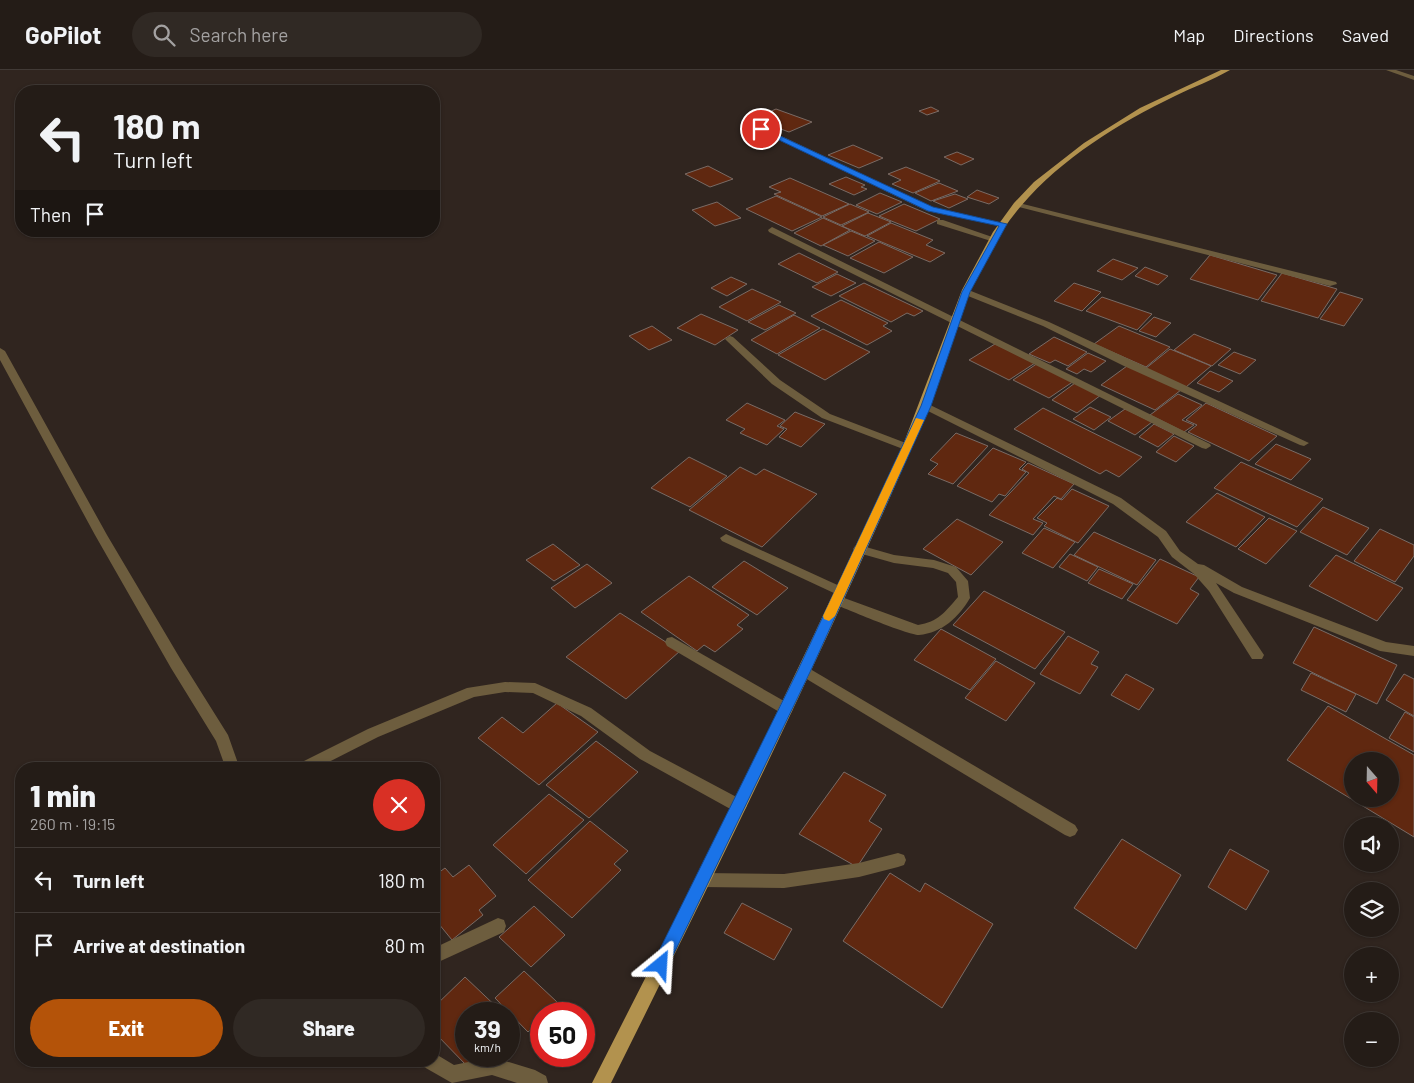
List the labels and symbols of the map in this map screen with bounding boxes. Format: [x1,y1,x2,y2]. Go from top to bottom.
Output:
pin [740,108,782,150]
north arrow [1344,752,1399,808]
position arrow [634,938,686,990]
speed limit sign: 50 [530,1002,595,1067]

